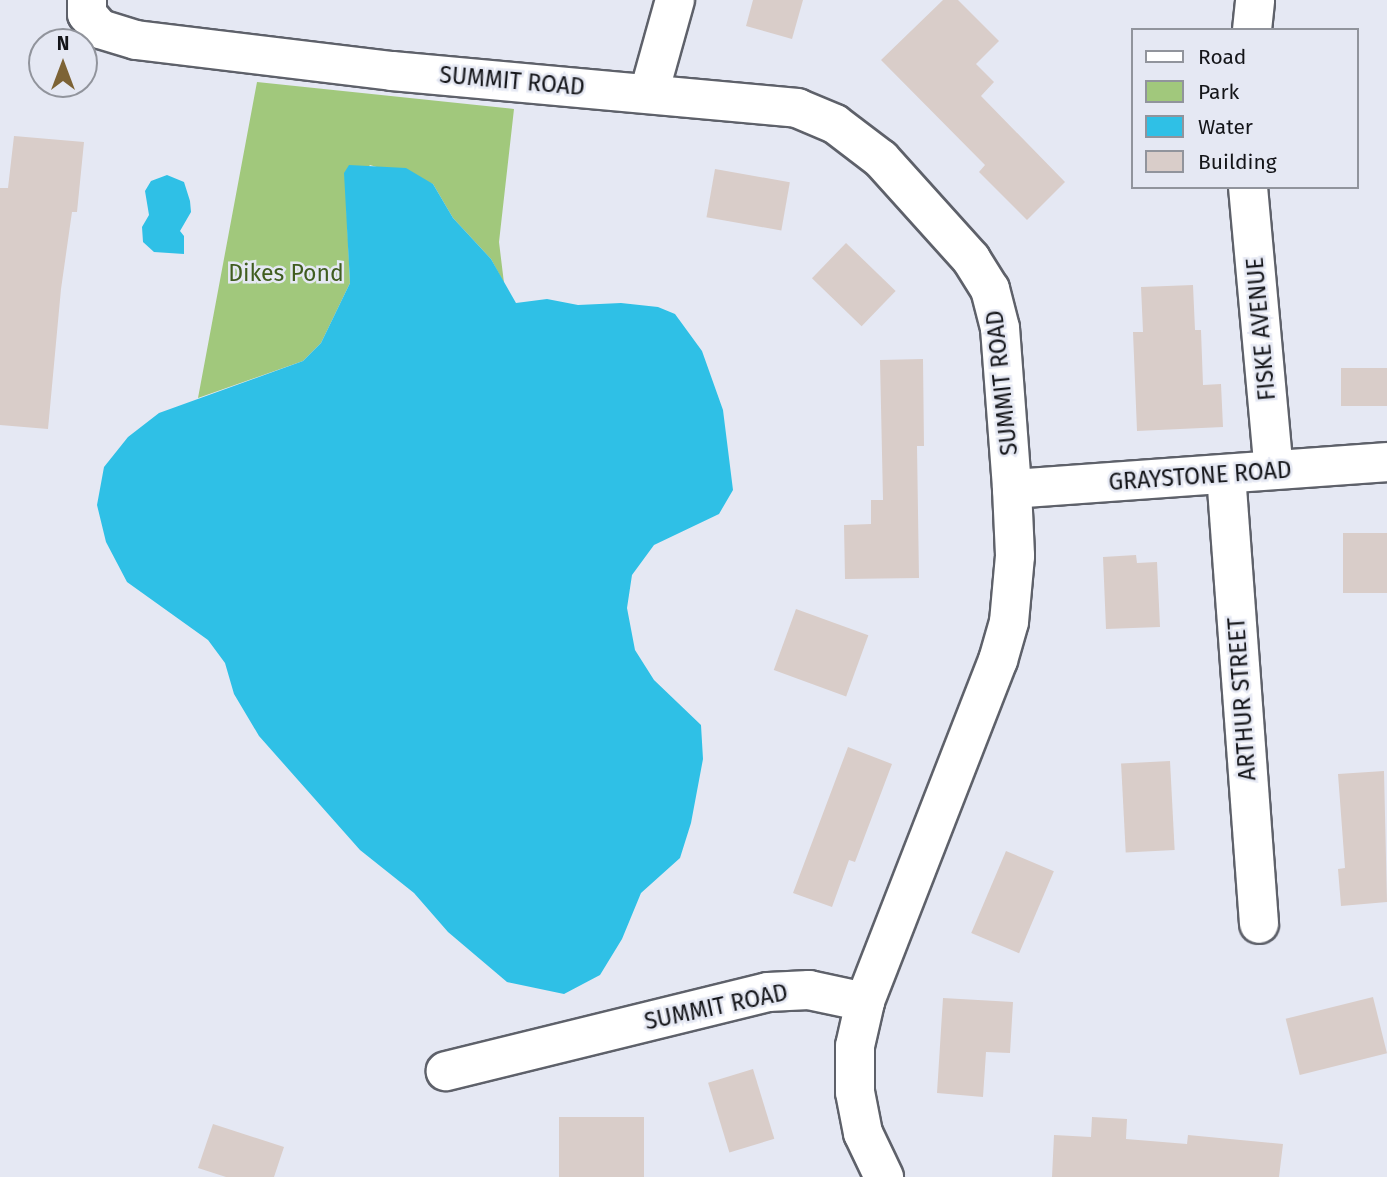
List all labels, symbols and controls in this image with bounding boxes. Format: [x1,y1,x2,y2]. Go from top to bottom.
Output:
north arrow [28,28,98,98]
legend [1132,28,1359,189]
text: N [57,32,69,55]
text: Road [1198,44,1246,70]
street label: SUMMIT ROAD [438,61,586,101]
text: Park [1198,79,1239,105]
text: Water [1198,114,1253,140]
text: Building [1198,149,1277,175]
street label: FISKE AVENUE [1241,256,1281,402]
park label: Dikes Pond [228,259,344,287]
street label: SUMMIT ROAD [981,309,1023,457]
street label: GRAYSTONE ROAD [1108,456,1292,496]
street label: ARTHUR STREET [1223,616,1261,782]
street label: SUMMIT ROAD [642,978,790,1036]

